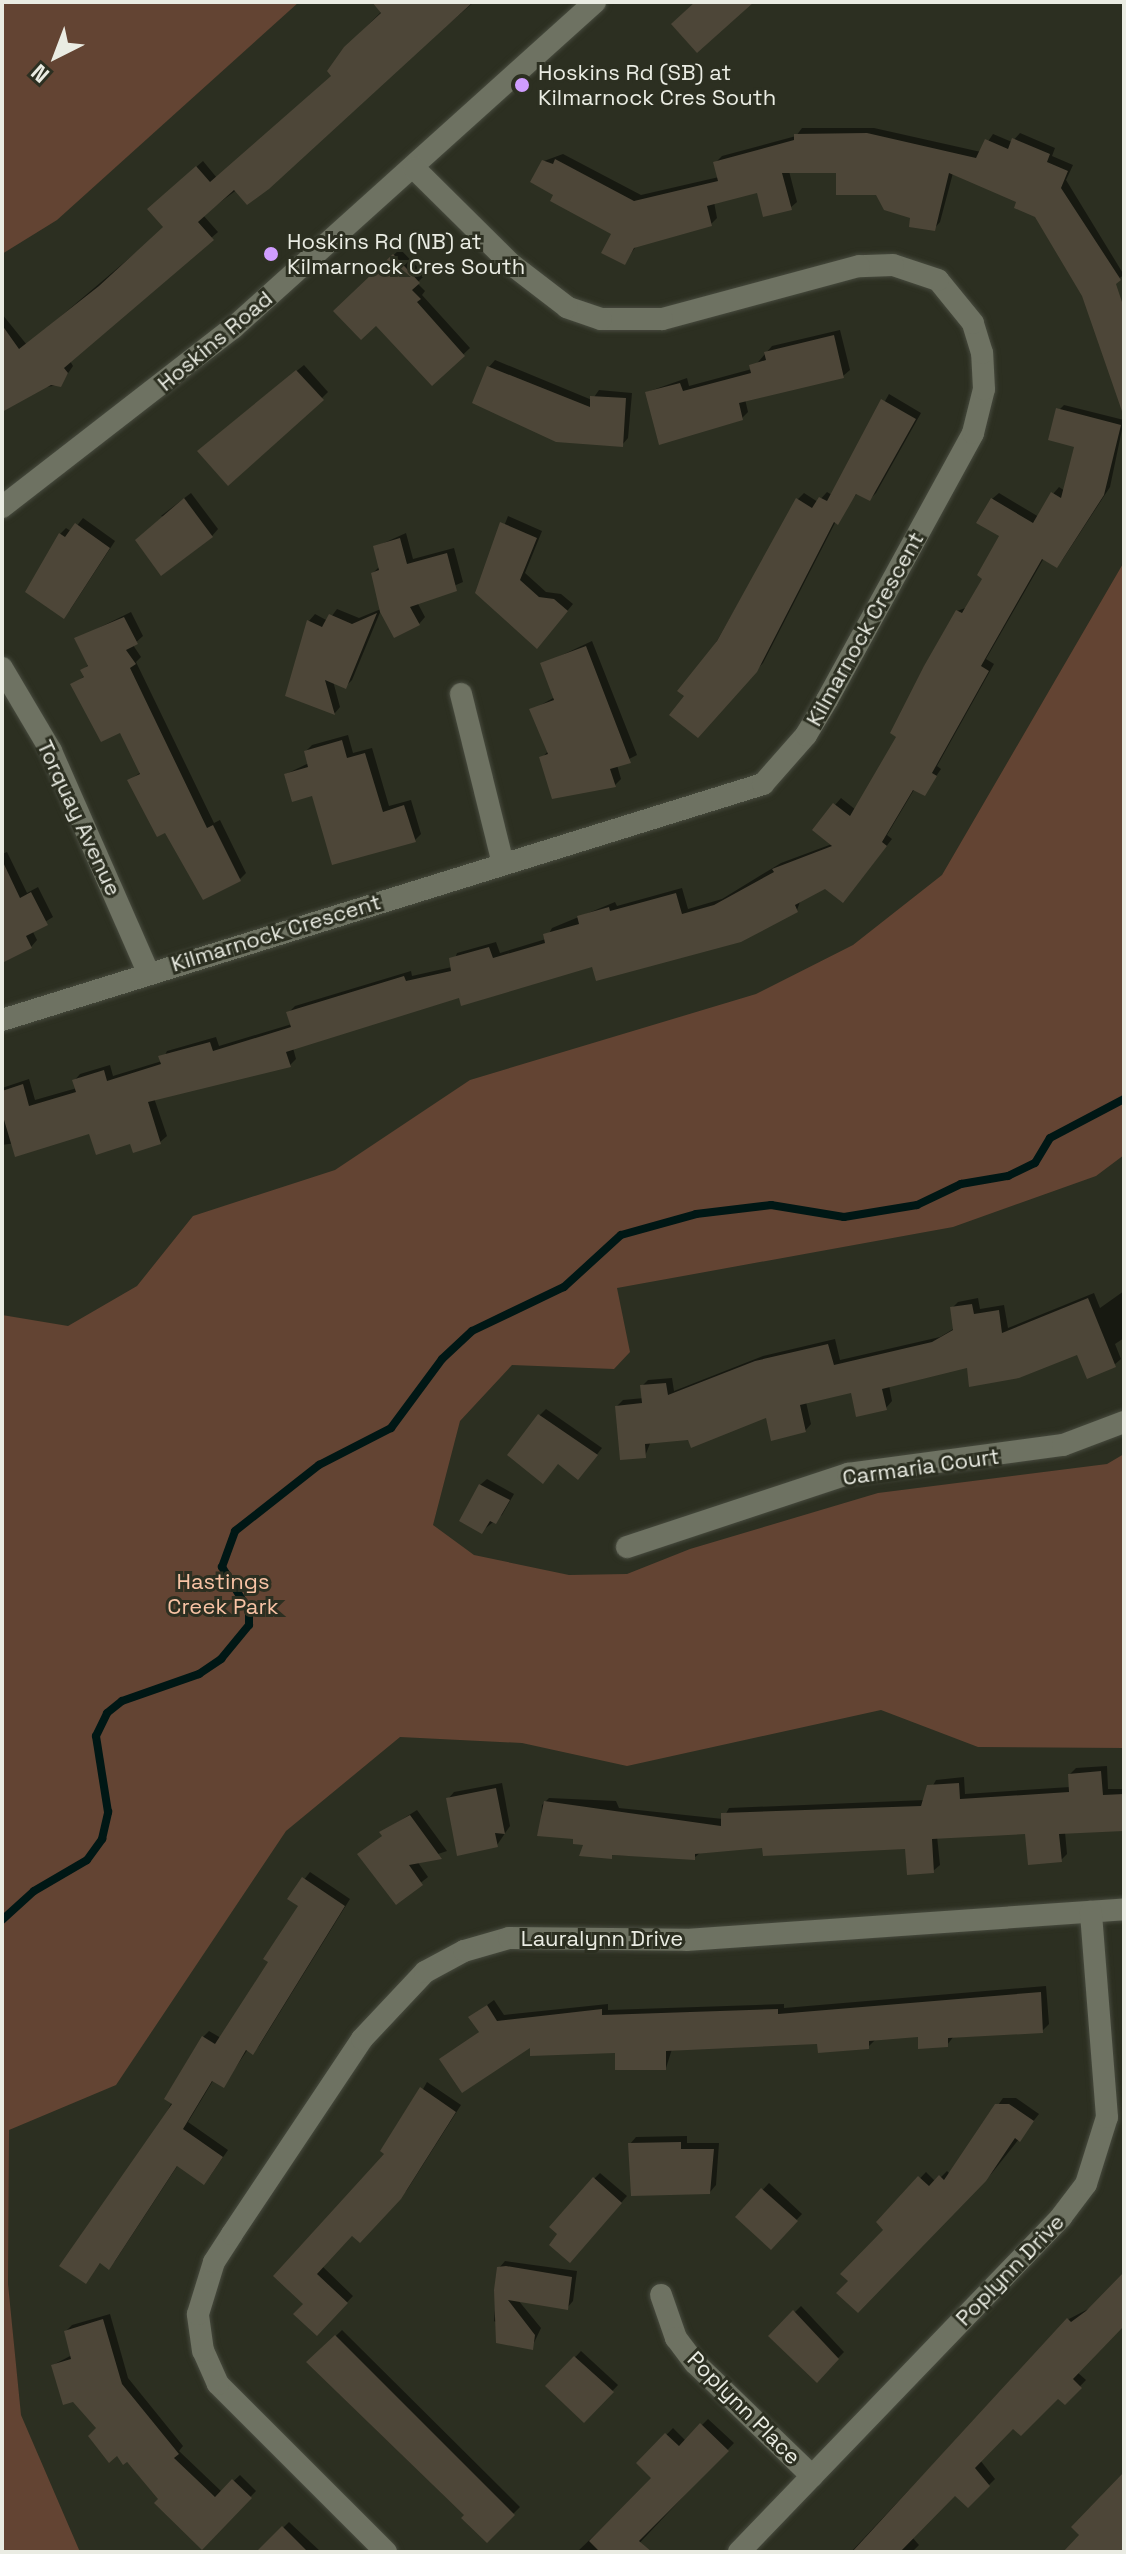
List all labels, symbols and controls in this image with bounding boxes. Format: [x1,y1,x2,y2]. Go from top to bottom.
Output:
north arrow [16,16,96,96]
text: N [25,58,55,89]
place label: Hoskins Rd (SB) at Kilmarnock Cres South [538,59,776,110]
marker: Hoskins Rd (SB) at Kilmarnock Cres South [513,76,531,94]
place label: Hoskins Rd (NB) at Kilmarnock Cres South [287,228,525,280]
marker: Hoskins Rd (NB) at Kilmarnock Cres South [262,245,280,263]
street label: Hoskins Road [152,285,278,397]
street label: Kilmarnock Crescent [801,527,929,731]
street label: Torquay Avenue [31,736,127,900]
street label: Kilmarnock Crescent [168,889,384,977]
street label: Carmaria Court [841,1443,1001,1491]
park label: Hastings Creek Park [167,1568,279,1620]
street label: Lauralynn Drive [521,1926,683,1952]
street label: Poplynn Drive [950,2209,1070,2331]
street label: Poplynn Place [682,2346,806,2470]

